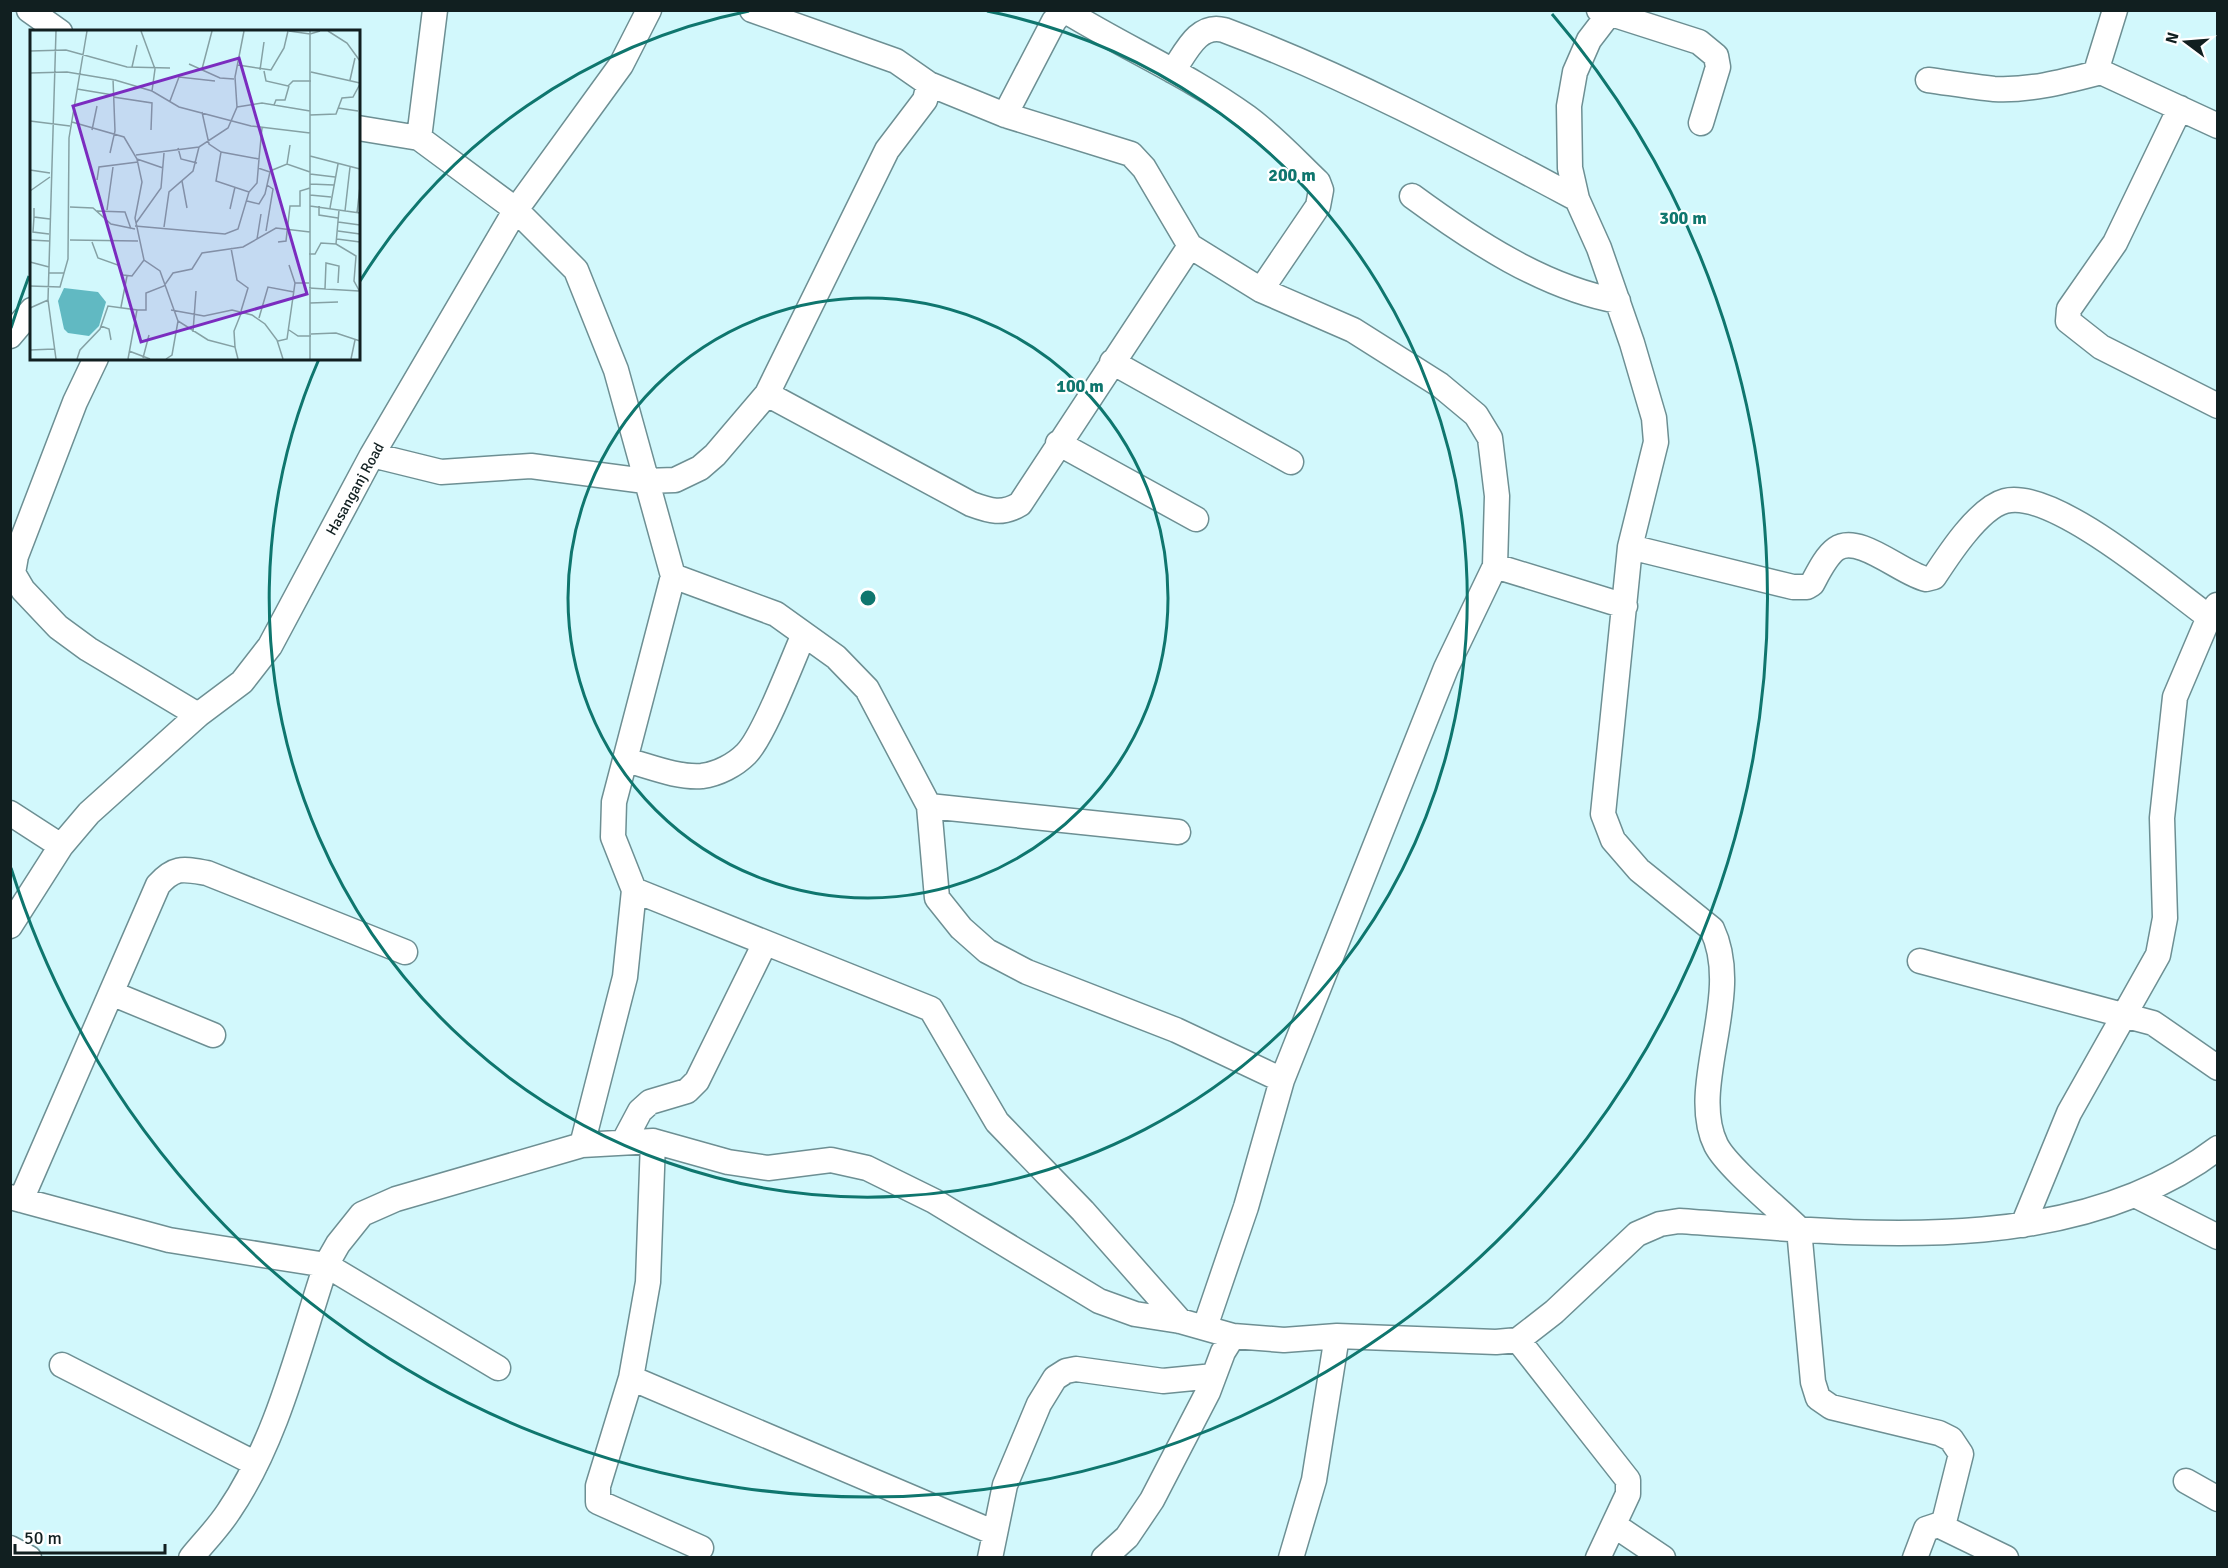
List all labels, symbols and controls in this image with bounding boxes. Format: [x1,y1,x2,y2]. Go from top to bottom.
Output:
north arrow [2156,12,2216,72]
inset map [30,30,360,360]
text: N [2161,30,2184,46]
text: 200 m [1268,164,1316,186]
text: 300 m [1659,207,1707,229]
text: 100 m [1056,375,1104,397]
street label: Hasanganj Road [322,439,388,539]
centre of rings [858,588,878,608]
scale bar [15,1517,165,1555]
text: 50 m [24,1527,62,1549]

